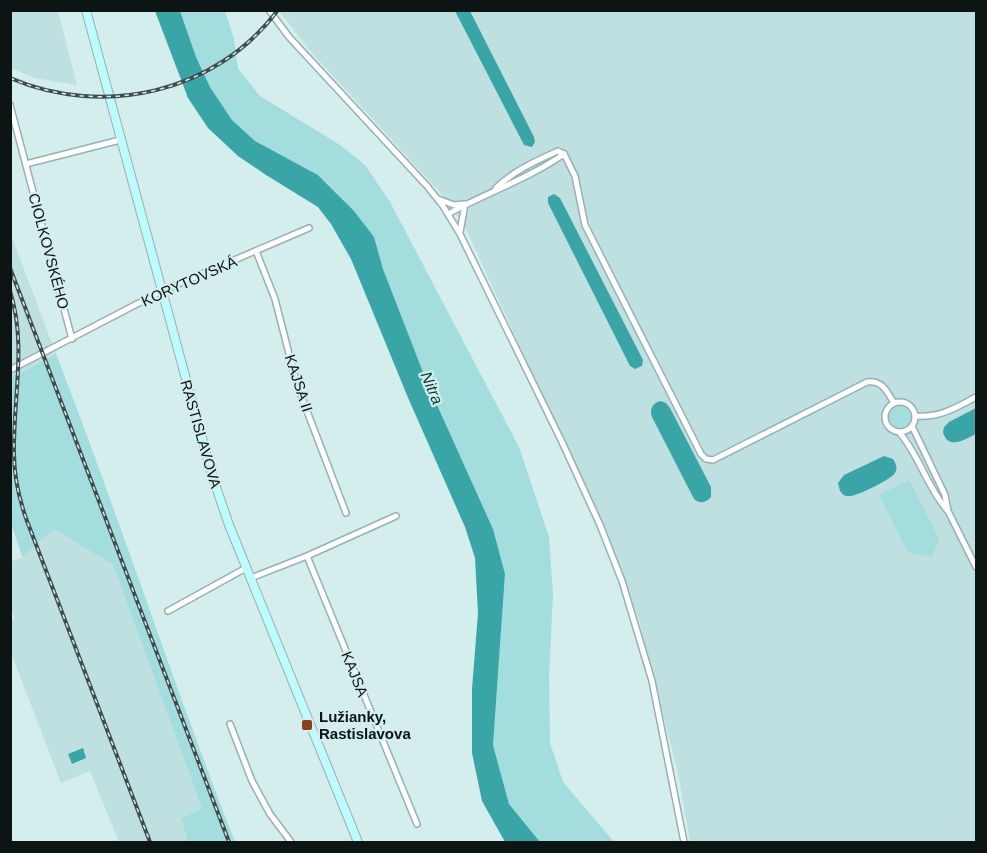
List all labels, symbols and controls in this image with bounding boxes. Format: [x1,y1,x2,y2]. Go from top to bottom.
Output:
street label: CIOLKOVSKÉHO [25,191,73,311]
street label: KORYTOVSKÁ [139,252,239,310]
street label: KAJSA II [282,352,316,414]
water label: Nitra [418,369,446,407]
street label: RASTISLAVOVA [177,378,225,490]
street label: KAJSA [338,649,372,699]
place label: Lužianky, Rastislavova [319,708,411,742]
marker: Lužianky, Rastislavova [300,718,314,732]

